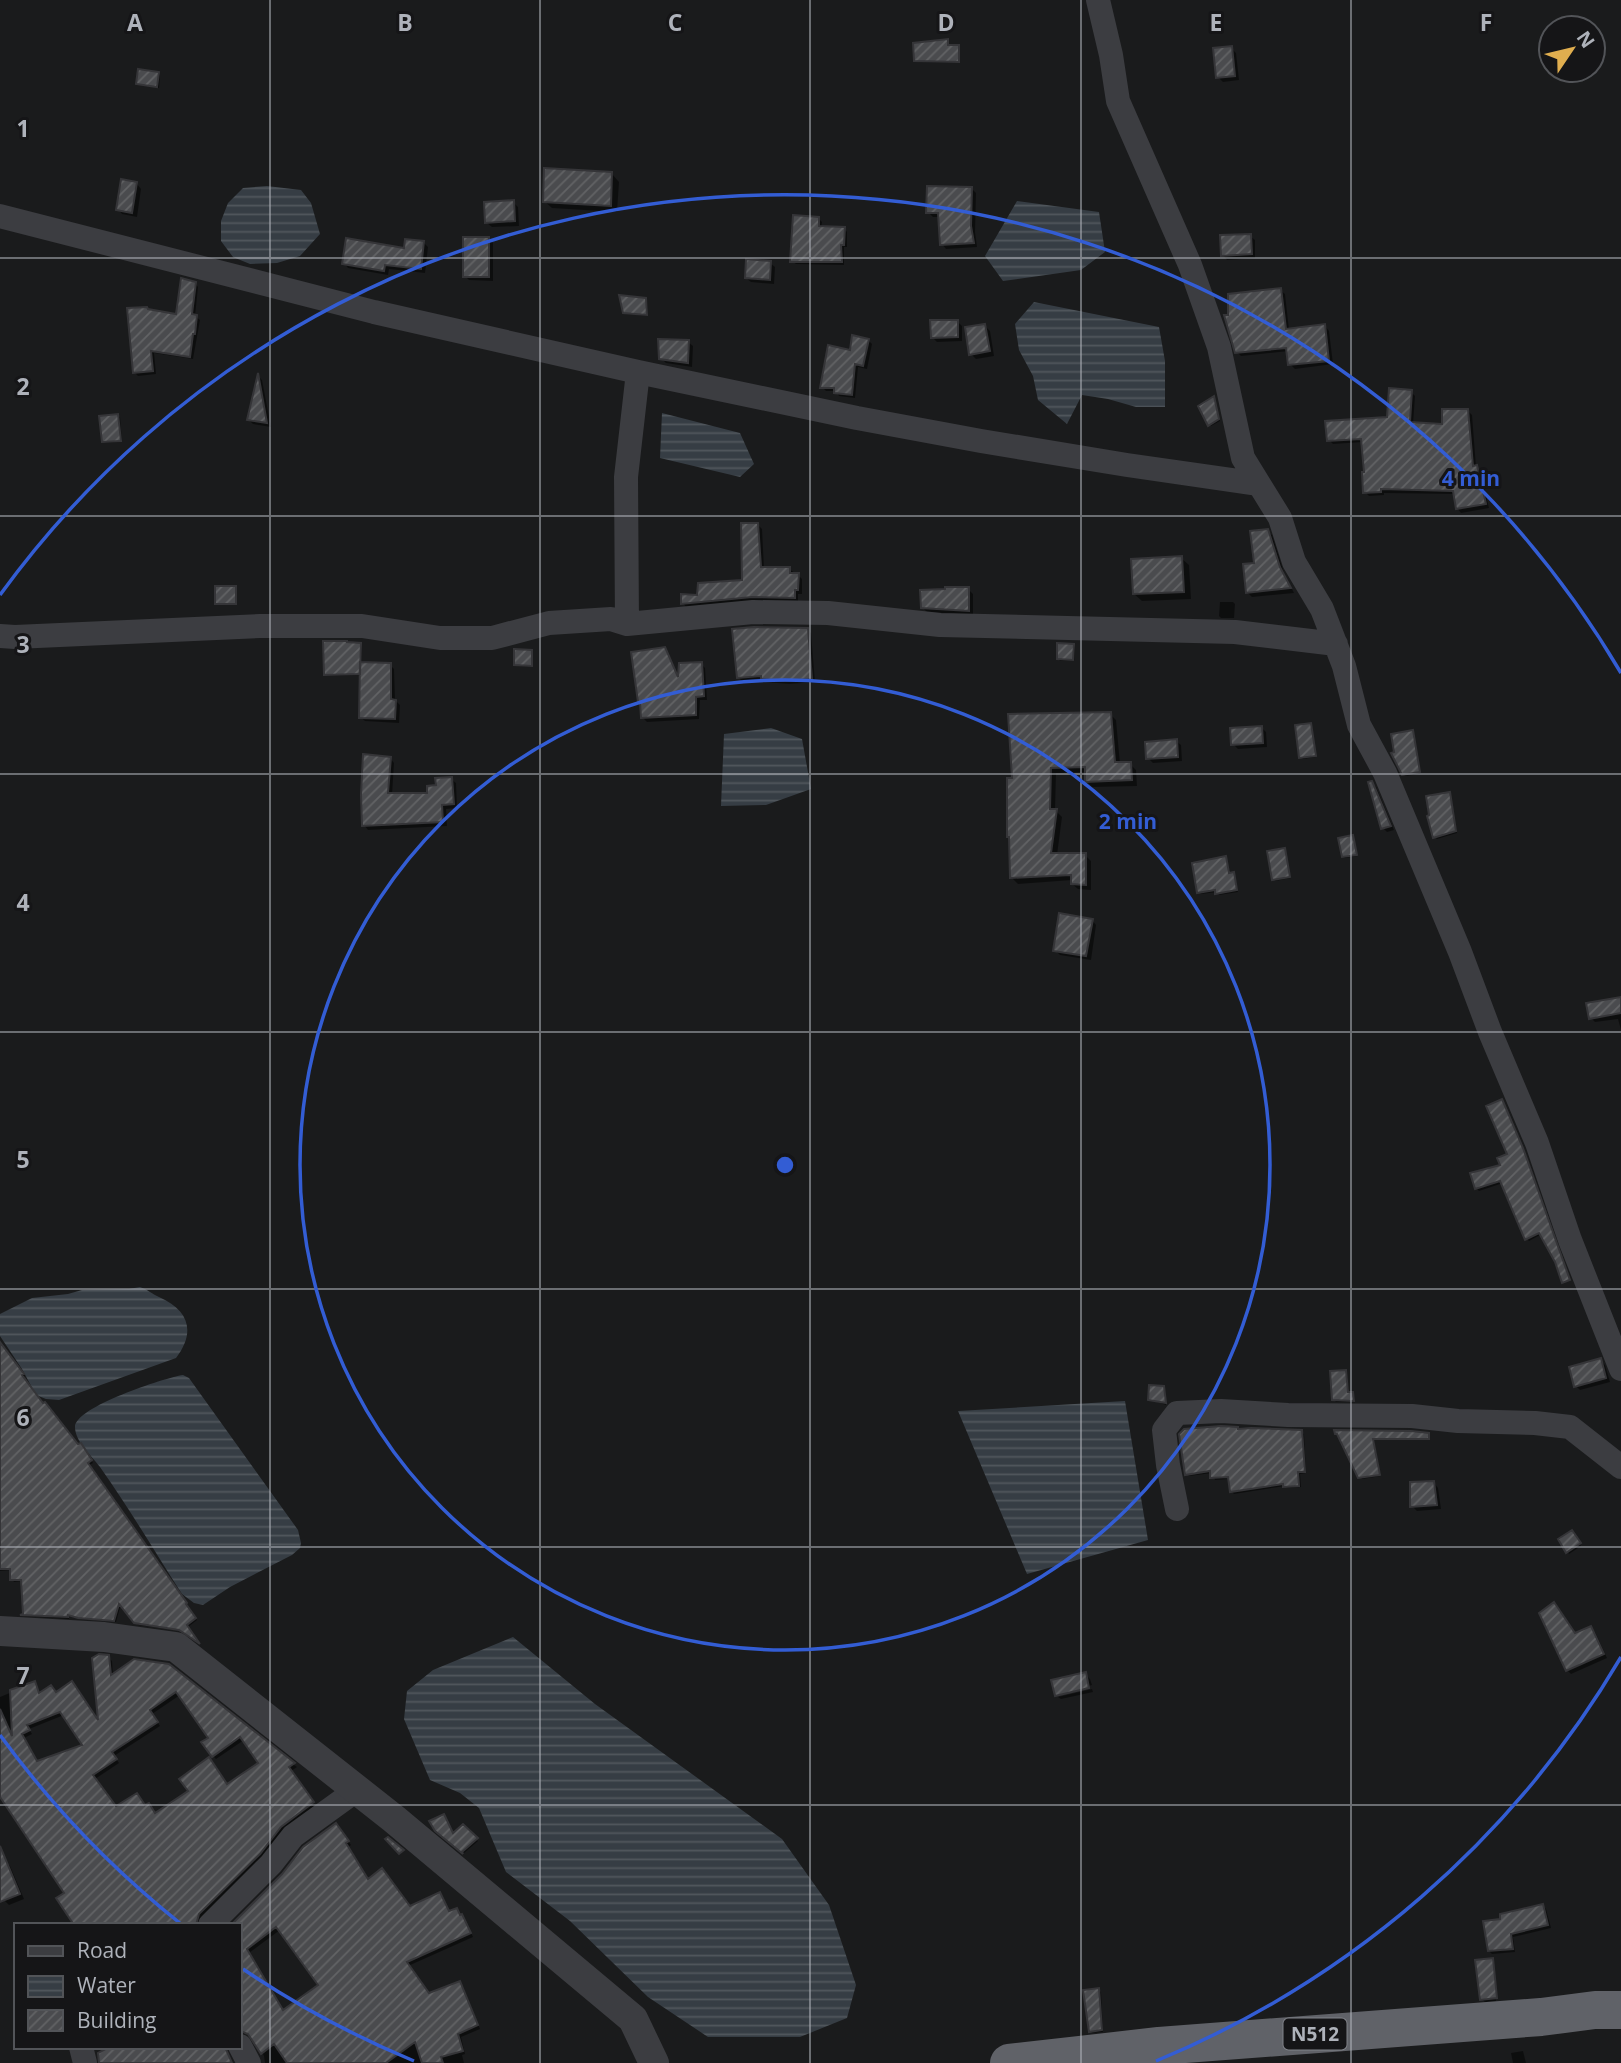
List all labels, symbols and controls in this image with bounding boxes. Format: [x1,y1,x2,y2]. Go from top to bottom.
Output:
text: A [127,6,143,38]
text: B [397,6,413,38]
text: C [668,6,682,38]
text: D [937,6,955,38]
text: E [1210,6,1222,38]
text: F [1480,6,1492,38]
north arrow [1537,14,1607,84]
text: N [1571,25,1601,53]
text: 1 [16,112,30,144]
text: 2 [16,370,30,402]
text: 4 min [1442,464,1500,492]
text: 3 [16,628,30,660]
text: 2 min [1099,807,1157,835]
text: 4 [16,886,30,918]
text: 5 [16,1143,30,1175]
centre of rings [773,1153,797,1177]
text: 6 [16,1401,30,1433]
text: 7 [16,1659,30,1691]
legend [14,1923,242,2049]
text: Road [77,1936,127,1964]
text: Water [77,1971,136,1999]
text: Building [77,2006,156,2034]
road number: N512 [1284,2018,1346,2050]

